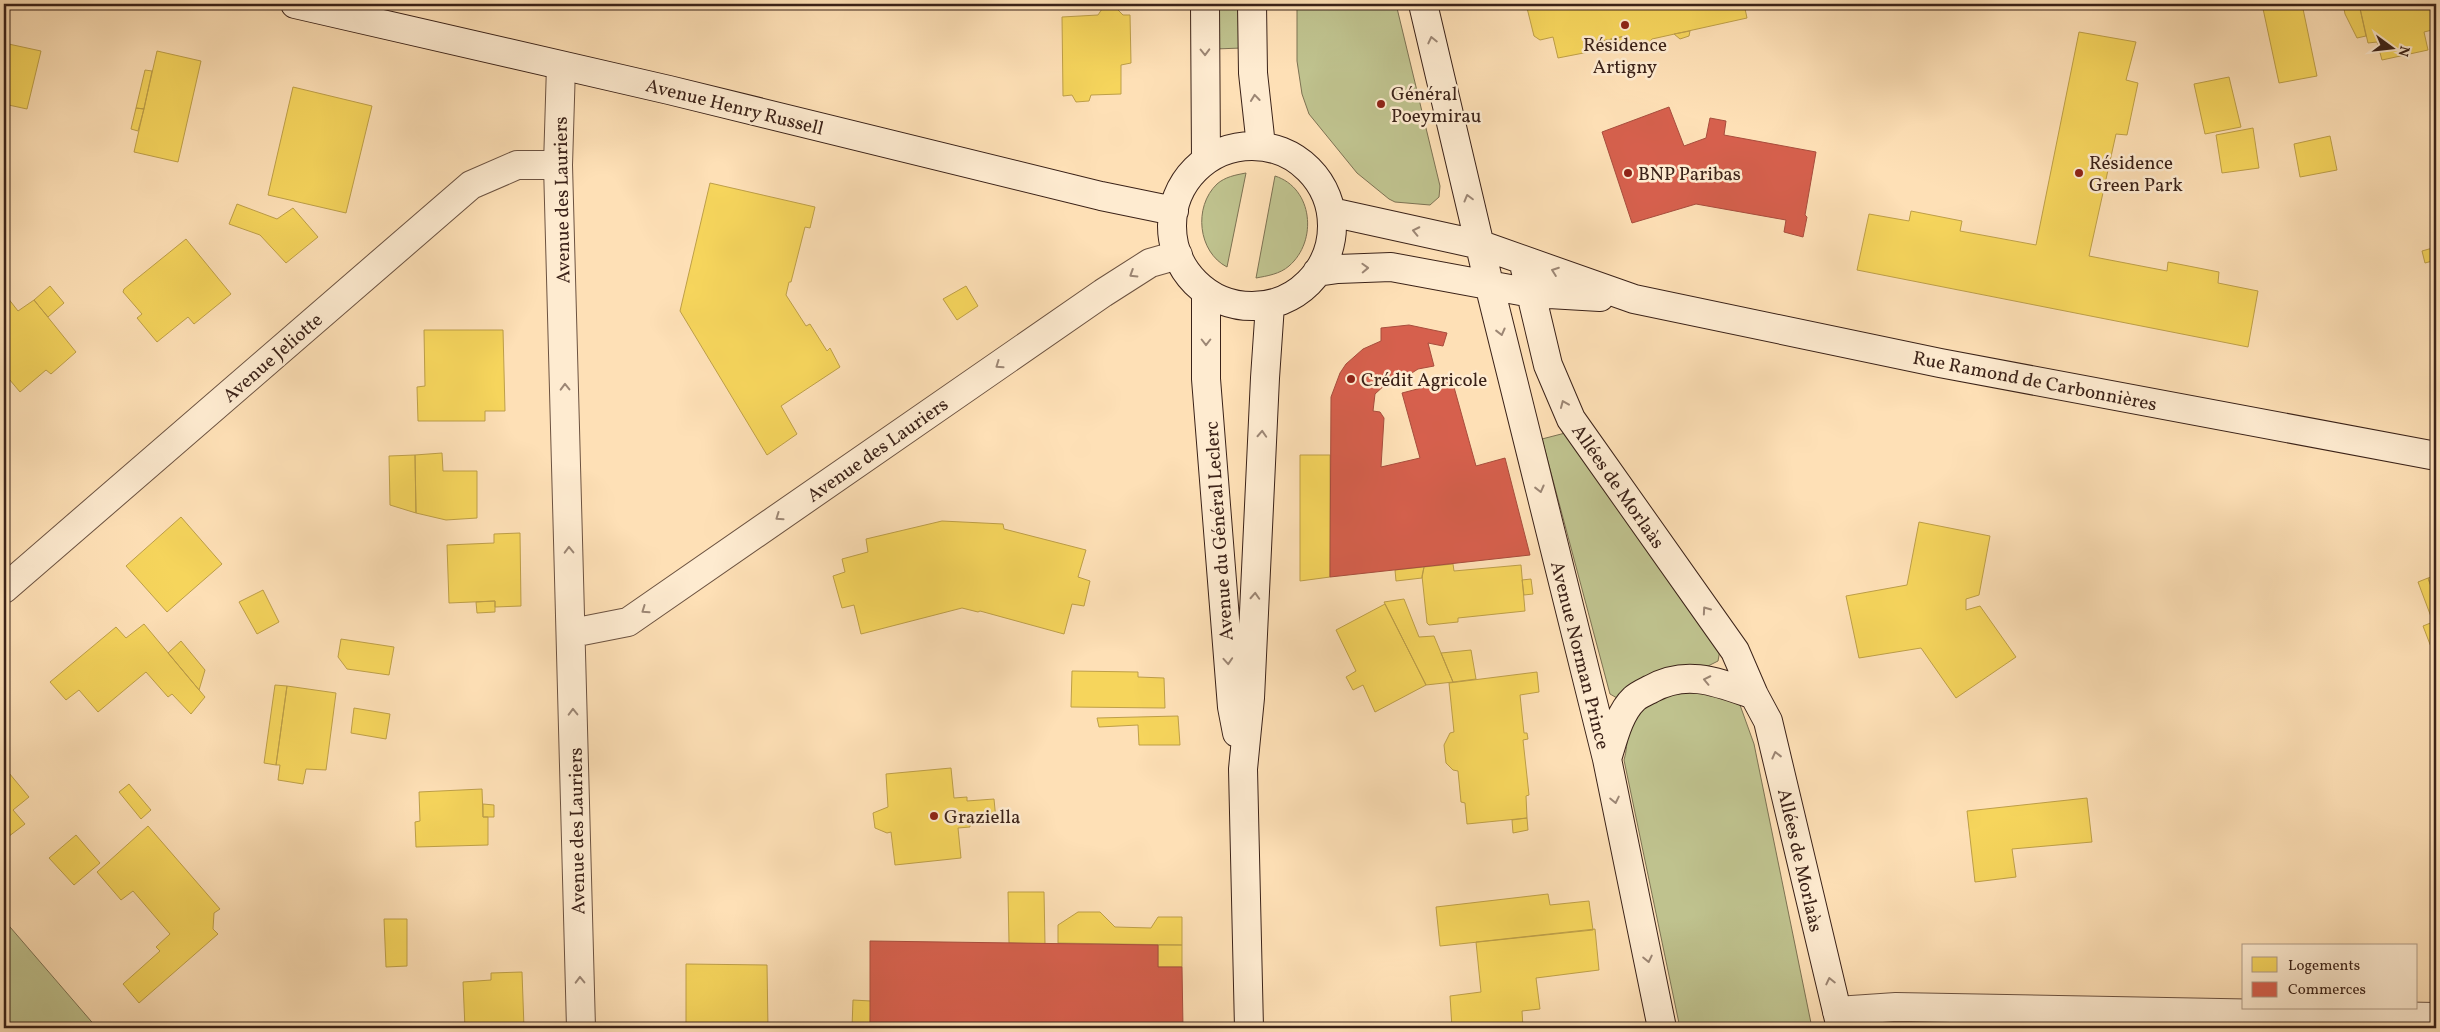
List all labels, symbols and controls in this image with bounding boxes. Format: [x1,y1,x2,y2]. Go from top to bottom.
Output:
marker: Résidence Artigny [1619,19,1631,31]
north arrow [2368,22,2418,72]
place label: Résidence Artigny [1583,33,1667,81]
one-way arrow [1427,35,1438,44]
text: N [2393,44,2414,58]
one-way arrow [1200,49,1210,57]
street label: Avenue Henry Russell [643,73,826,143]
place label: Général Poeymirau [1391,82,1482,130]
one-way arrow [1250,93,1261,101]
marker: Général Poeymirau [1375,98,1387,110]
street label: Avenue des Lauriers [549,116,577,284]
place label: Résidence Green Park [2089,151,2183,199]
place label: BNP Paribas [1638,162,1741,188]
marker: BNP Paribas [1622,167,1634,179]
marker: Résidence Green Park [2073,167,2085,179]
one-way arrow [1463,193,1474,202]
one-way arrow [1411,227,1420,237]
one-way arrow [1361,263,1369,274]
one-way arrow [1130,267,1139,277]
one-way arrow [1551,267,1560,277]
street label: Avenue Jeliotte [218,308,329,409]
one-way arrow [1495,327,1505,335]
one-way arrow [1201,338,1211,346]
street label: Rue Ramond de Carbonnières [1910,346,2159,418]
one-way arrow [995,359,1005,368]
place label: Crédit Agricole [1361,368,1487,394]
marker: Crédit Agricole [1345,373,1357,385]
one-way arrow [559,383,570,391]
street label: Avenue des Lauriers [802,392,954,509]
one-way arrow [1560,400,1571,409]
street label: Avenue du Général Leclerc [1199,420,1241,642]
street label: Allées de Morlaàs [1565,420,1670,555]
one-way arrow [1257,430,1267,438]
one-way arrow [1534,485,1545,494]
one-way arrow [775,511,785,520]
one-way arrow [564,545,574,553]
street label: Avenue Norman Prince [1543,559,1615,752]
one-way arrow [1249,592,1260,600]
one-way arrow [642,604,651,613]
one-way arrow [1703,606,1712,616]
one-way arrow [1222,657,1233,665]
one-way arrow [1703,676,1712,686]
one-way arrow [568,708,579,716]
street label: Avenue des Lauriers [564,747,592,915]
one-way arrow [1771,750,1782,759]
street label: Allées de Morlaàs [1770,786,1828,935]
one-way arrow [1610,796,1620,805]
place label: Graziella [944,805,1020,831]
marker: Graziella [928,810,940,822]
legend [2242,944,2418,1010]
one-way arrow [1642,955,1653,964]
text: Logements [2288,956,2360,977]
one-way arrow [575,975,585,983]
one-way arrow [1825,976,1836,985]
text: Commerces [2288,980,2366,1001]

